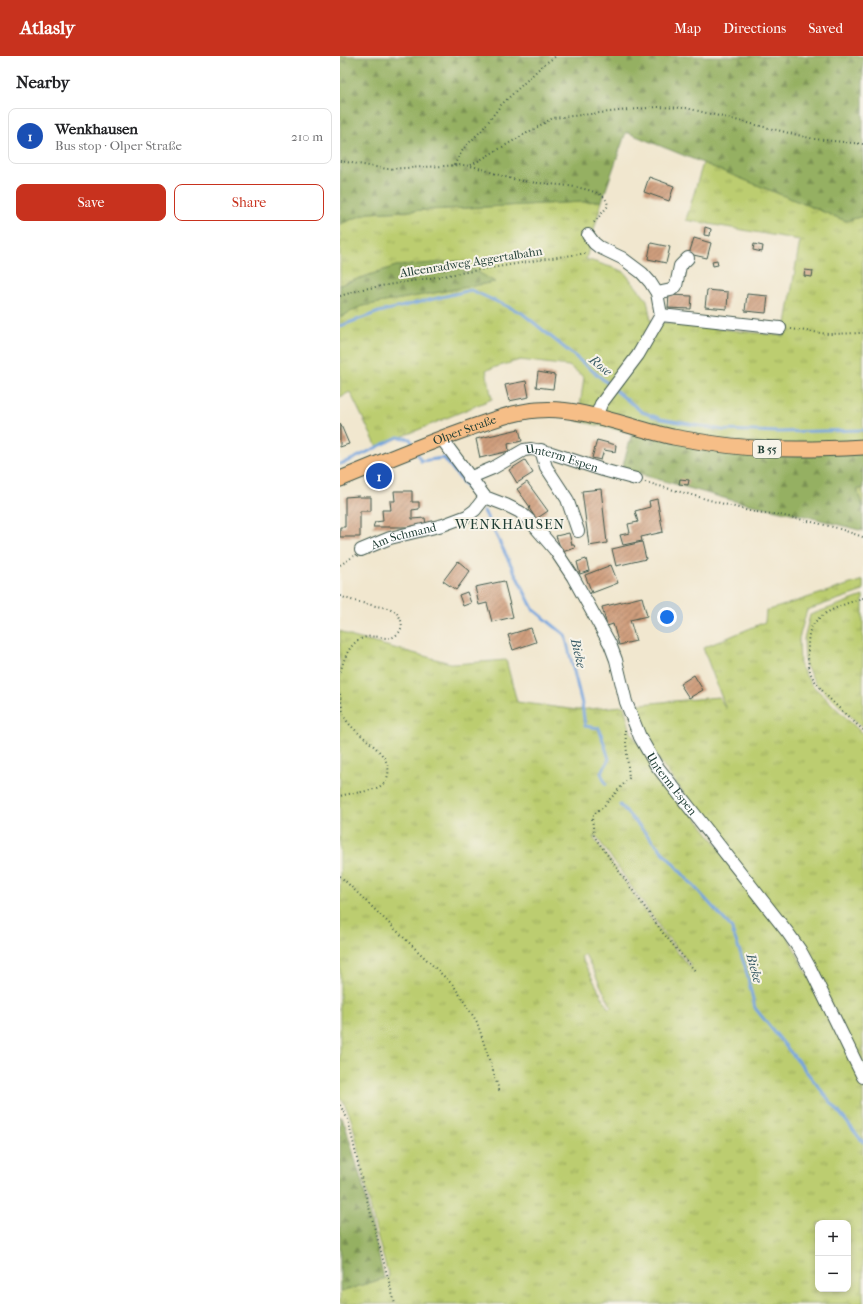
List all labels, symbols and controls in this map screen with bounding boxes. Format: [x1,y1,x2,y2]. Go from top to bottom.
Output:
text: Atlasly [20,17,75,39]
text: Map [674,20,701,37]
text: Directions [723,20,786,37]
text: Saved [808,20,843,37]
text: Nearby [16,72,70,92]
text: Wenkhausen [55,120,138,138]
text: 1 [28,129,32,144]
text: 210 m [291,129,323,144]
text: Bus stop · Olper Straße [55,138,182,153]
button: Save [16,184,166,221]
button: Share [174,184,324,221]
street label: Alleenradweg Aggertalbahn [398,244,543,280]
water label: Rose [586,351,615,379]
street label: Olper Straße [431,412,498,448]
road number: B 55 [753,440,781,458]
street label: Unterm Espen [524,441,600,475]
pin: 1 [366,461,392,491]
district label: WENKHAUSEN [454,516,565,533]
street label: Am Schmand [368,520,438,553]
your location [657,607,677,627]
water label: Bieke [568,636,589,670]
street label: Unterm Espen [643,750,700,818]
water label: Bieke [743,951,766,985]
map controls [815,1220,851,1292]
button: + [815,1220,851,1256]
button: − [815,1256,851,1292]

